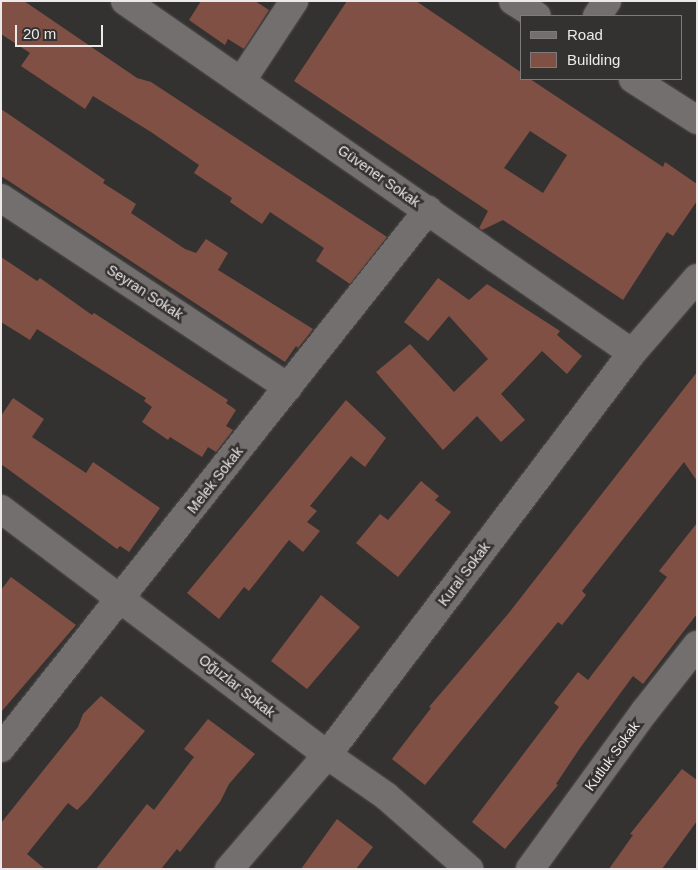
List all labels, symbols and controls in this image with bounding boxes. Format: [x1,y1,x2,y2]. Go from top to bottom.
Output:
scale bar [18,15,105,47]
legend [520,15,683,80]
text: 20 m [23,25,56,42]
text: Road [567,26,603,43]
text: Building [567,51,620,68]
street label: Güvener Sokak [335,141,423,211]
street label: Seyran Sokak [104,261,186,323]
street label: Melek Sokak [184,443,246,517]
street label: Kural Sokak [435,539,493,609]
street label: Oğuzlar Sokak [196,651,278,721]
street label: Kutluk Sokak [581,718,643,794]

